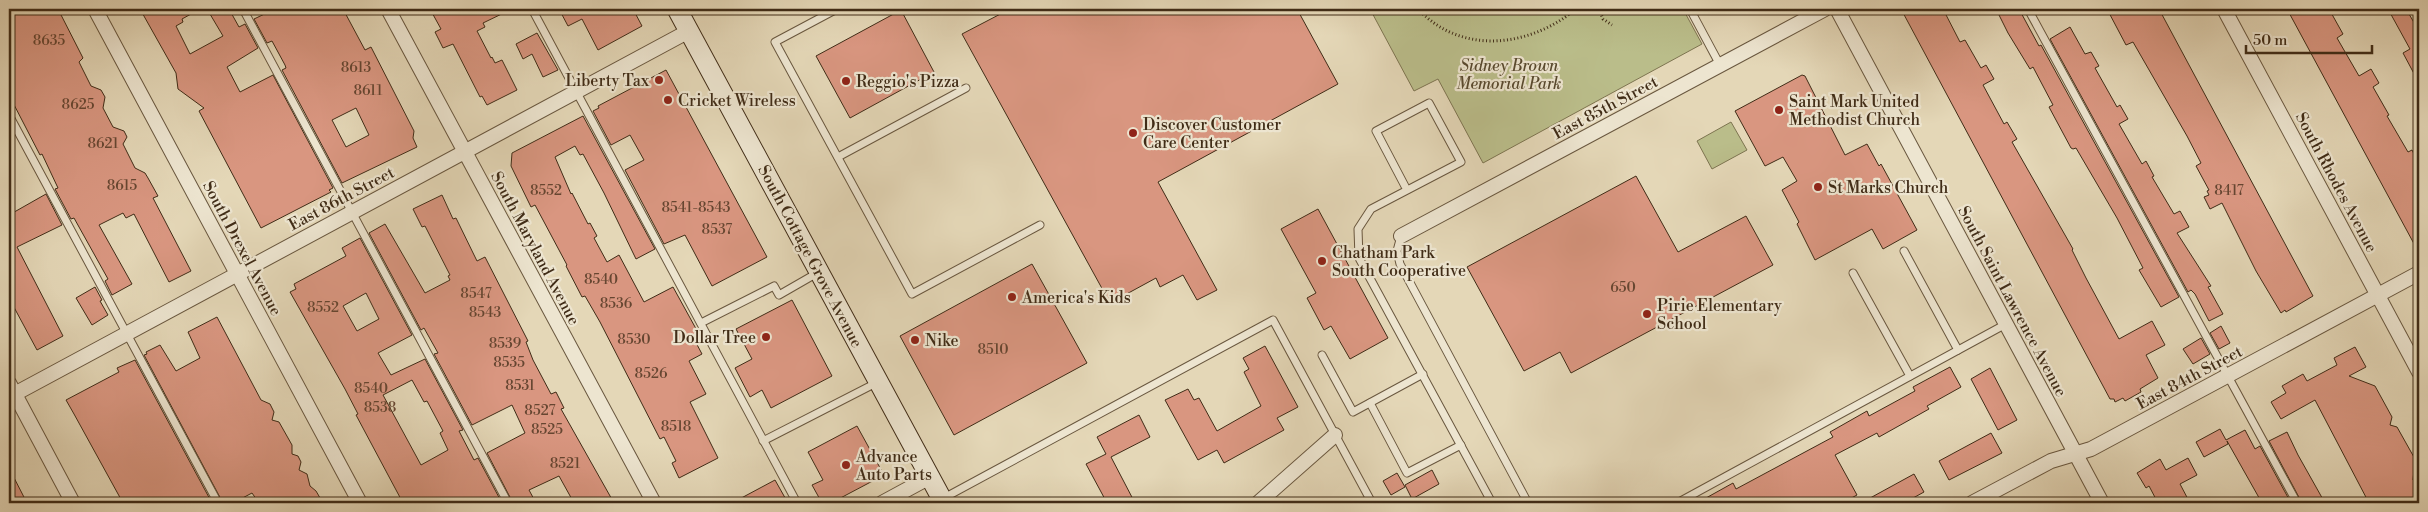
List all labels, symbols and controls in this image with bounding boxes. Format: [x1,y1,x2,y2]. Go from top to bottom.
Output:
scale bar [2246,22,2372,54]
text: 50 m [2253,31,2287,50]
house number: 8635 [33,32,66,50]
park label: Sidney Brown Memorial Park [1456,56,1562,94]
house number: 8613 [341,59,371,77]
place label: Liberty Tax [565,71,650,91]
place label: Reggio's Pizza [856,72,960,92]
street label: East 85th Street [1550,72,1662,144]
marker: Liberty Tax [653,74,665,86]
marker: Reggio's Pizza [840,75,852,87]
house number: 8611 [353,82,383,100]
place label: Cricket Wireless [678,91,796,111]
place label: Saint Mark United Methodist Church [1789,92,1920,130]
marker: Cricket Wireless [662,94,674,106]
house number: 8625 [62,96,95,114]
marker: Saint Mark United Methodist Church [1773,104,1785,116]
street label: South Rhodes Avenue [2291,109,2382,256]
place label: Discover Customer Care Center [1143,115,1281,153]
marker: Discover Customer Care Center [1127,127,1139,139]
house number: 8621 [87,135,119,153]
street label: East 86th Street [285,162,398,235]
street label: South Cottage Grove Avenue [753,162,867,351]
street label: South Maryland Avenue [486,168,584,329]
house number: 8615 [107,177,137,195]
street label: South Drexel Avenue [198,178,286,319]
place label: St Marks Church [1828,178,1949,198]
marker: St Marks Church [1812,181,1824,193]
house number: 8552 [530,182,562,200]
house number: 8417 [2214,182,2244,200]
house number: 8541-8543 [661,199,731,217]
street label: South Saint Lawrence Avenue [1953,203,2071,400]
house number: 8537 [702,221,732,239]
place label: Chatham Park South Cooperative [1332,243,1466,281]
marker: Chatham Park South Cooperative [1316,255,1328,267]
house number: 8540 [584,271,618,289]
house number: 650 [1610,279,1636,297]
house number: 8547 [460,285,492,303]
place label: America's Kids [1021,288,1131,308]
marker: America's Kids [1006,291,1018,303]
house number: 8536 [600,295,633,313]
place label: Pirie Elementary School [1657,296,1782,334]
house number: 8552 [307,299,339,317]
house number: 8543 [469,304,502,322]
marker: Pirie Elementary School [1641,308,1653,320]
place label: Dollar Tree [673,328,756,348]
house number: 8530 [617,331,651,349]
marker: Dollar Tree [760,331,772,343]
place label: Nike [925,331,959,351]
marker: Nike [909,334,921,346]
house number: 8539 [489,335,521,353]
house number: 8510 [977,341,1009,359]
street label: East 84th Street [2133,341,2246,414]
house number: 8535 [493,354,525,372]
house number: 8526 [635,365,668,383]
house number: 8531 [505,377,535,395]
house number: 8540 [354,380,388,398]
house number: 8538 [364,399,396,417]
house number: 8527 [524,402,556,420]
house number: 8518 [661,418,691,436]
house number: 8525 [531,421,563,439]
place label: Advance Auto Parts [855,447,932,485]
house number: 8521 [550,455,580,473]
marker: Advance Auto Parts [840,459,852,471]

